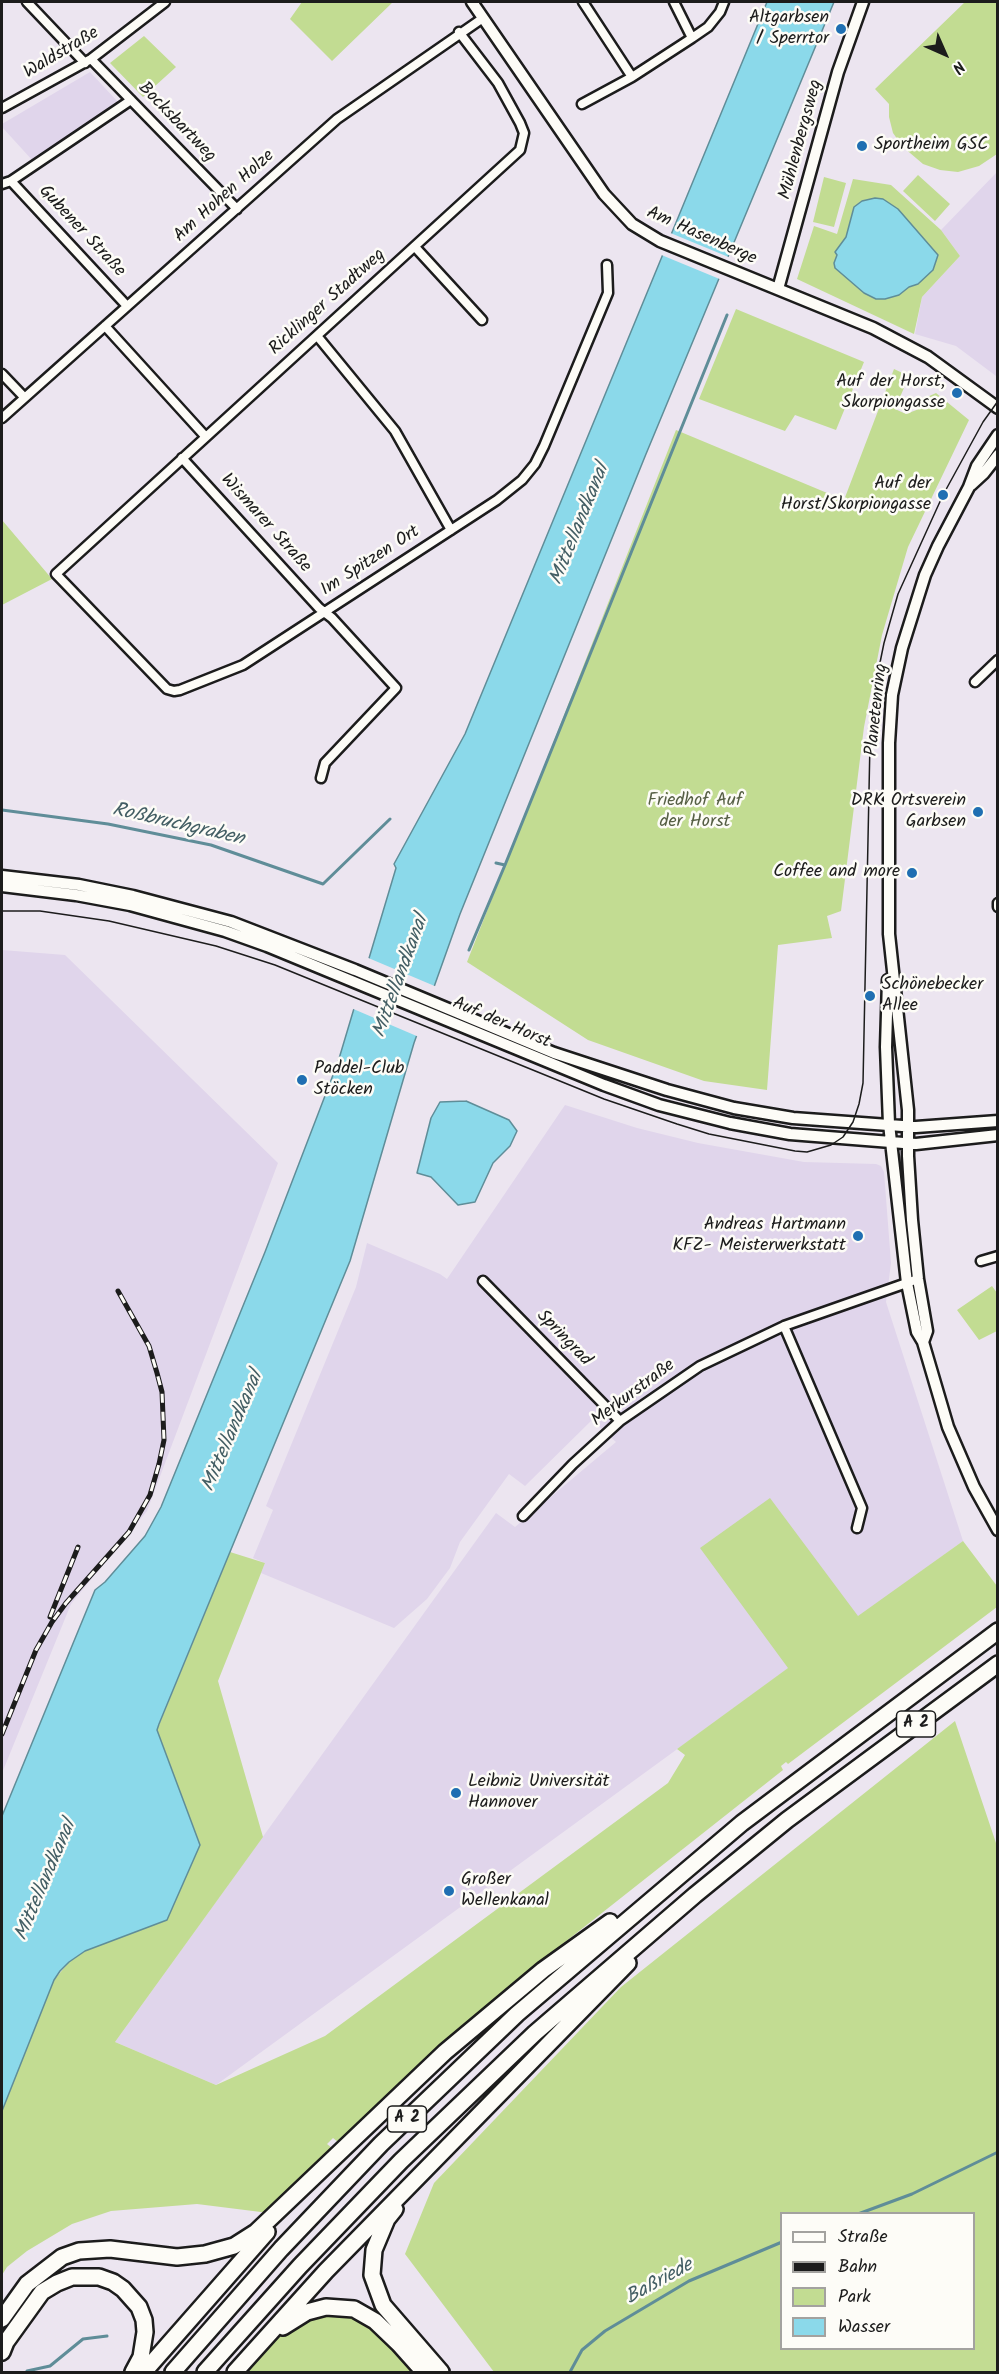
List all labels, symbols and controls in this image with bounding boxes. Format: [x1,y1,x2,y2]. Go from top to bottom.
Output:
place label: Altgarbsen / Sperrtor [749,8,829,50]
marker: Altgarbsen / Sperrtor [834,22,848,36]
street label: Waldstraße [21,23,103,85]
north arrow [915,24,975,84]
text: N [946,55,971,79]
street label: Bocksbartweg [132,78,220,168]
street label: Mühlenbergsweg [776,78,828,202]
place label: Sportheim GSC [874,135,988,157]
marker: Sportheim GSC [855,139,869,153]
street label: Am Hohen Holze [170,146,280,248]
street label: Gubener Straße [33,182,129,282]
street label: Am Hasenberge [642,203,760,271]
street label: Ricklinger Stadtweg [265,245,391,361]
place label: Auf der Horst, Skorpiongasse [836,372,945,415]
marker: Auf der Horst, Skorpiongasse [950,386,964,400]
water label: Mittellandkanal [546,461,616,589]
street label: Wismarer Straße [215,470,315,578]
place label: Auf der Horst/Skorpiongasse [781,474,931,516]
marker: Auf der Horst/Skorpiongasse [936,488,950,502]
street label: Im Spitzen Ort [318,522,424,602]
street label: Planetenring [862,662,894,758]
park label: Friedhof Auf der Horst [648,791,742,834]
place label: DRK Ortsverein Garbsen [851,791,966,834]
water label: Roßbruchgraben [110,799,246,853]
marker: DRK Ortsverein Garbsen [971,805,985,819]
place label: Coffee and more [773,862,900,884]
marker: Coffee and more [905,866,919,880]
water label: Mittellandkanal [369,913,435,1041]
place label: Schönebecker Allee [882,975,983,1018]
marker: Schönebecker Allee [863,989,877,1003]
street label: Auf der Horst [449,994,553,1054]
place label: Paddel-Club Stöcken [314,1059,404,1102]
marker: Paddel-Club Stöcken [295,1073,309,1087]
place label: Andreas Hartmann KFZ- Meisterwerkstatt [672,1215,846,1258]
marker: Andreas Hartmann KFZ- Meisterwerkstatt [851,1229,865,1243]
street label: Springrad [531,1306,595,1372]
street label: Merkurstraße [588,1356,680,1432]
water label: Mittellandkanal [198,1368,270,1496]
road number: A 2 [896,1711,936,1737]
place label: Leibniz Universität Hannover [468,1772,609,1814]
marker: Leibniz Universität Hannover [449,1786,463,1800]
water label: Mittellandkanal [11,1817,83,1945]
place label: Großer Wellenkanal [461,1870,549,1912]
marker: Großer Wellenkanal [442,1884,456,1898]
road number: A 2 [388,2106,426,2132]
legend [780,2212,975,2350]
text: Straße [838,2223,888,2252]
text: Bahn [838,2253,877,2282]
water label: Baßriede [622,2255,698,2311]
text: Park [838,2283,871,2312]
text: Wasser [838,2313,890,2342]

